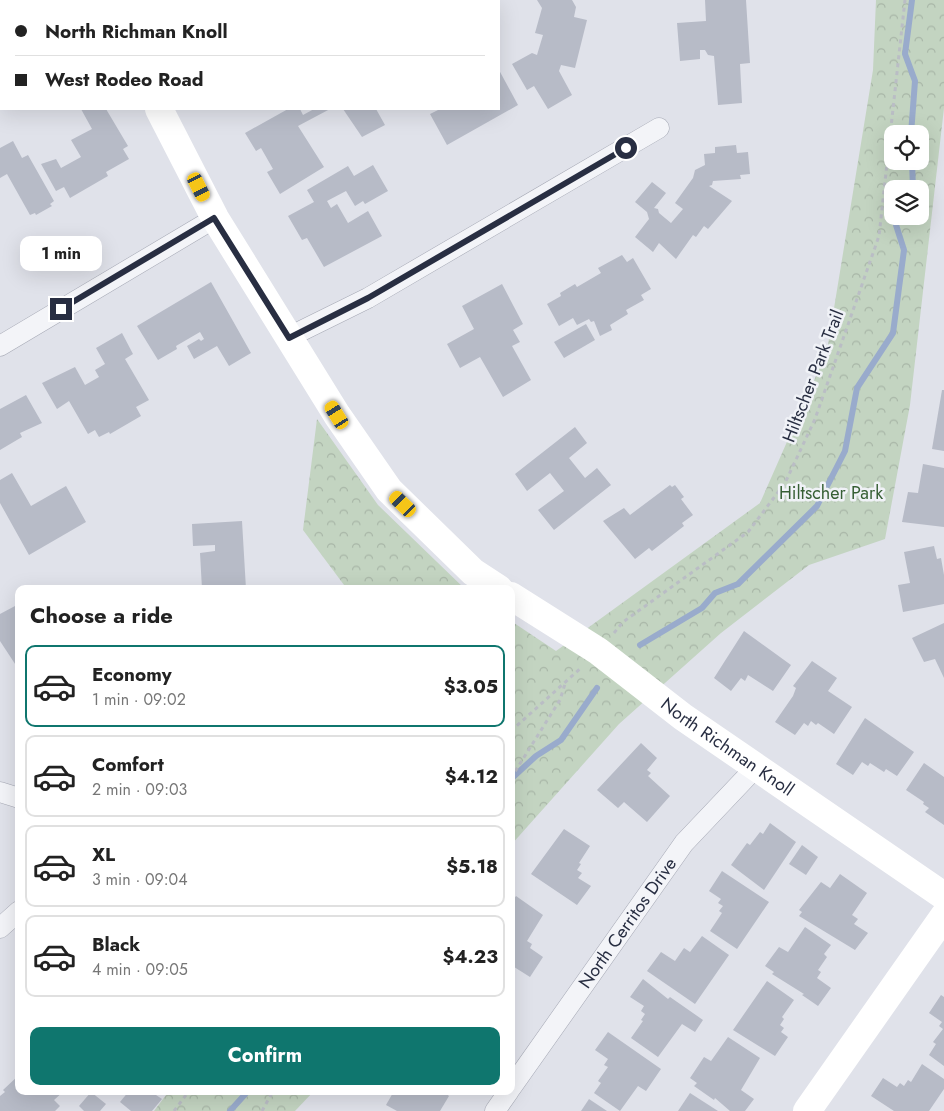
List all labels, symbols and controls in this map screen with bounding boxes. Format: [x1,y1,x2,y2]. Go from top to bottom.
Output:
text: North Richman Knoll [45,18,228,45]
text: West Rodeo Road [45,66,204,93]
map controls [884,125,929,225]
button: locate [884,125,929,170]
route start [615,137,637,159]
car [185,170,212,204]
button: layers [884,180,929,225]
callout: 1 min [20,236,102,272]
text: 1 min [41,242,81,265]
route end [50,298,72,320]
street label: Hiltscher Park Trail [776,306,850,446]
car [322,398,351,432]
park label: Hiltscher Park [779,480,883,506]
car [386,488,419,520]
text: Choose a ride [30,599,173,631]
text: Economy [92,661,172,688]
icon: car [32,664,77,709]
text: $3.05 [444,673,498,700]
text: 1 min · 09:02 [92,688,186,711]
street label: North Richman Knoll [655,691,799,802]
text: Comfort [92,751,164,778]
icon: car [32,754,77,799]
text: $4.12 [445,763,498,790]
text: 2 min · 09:03 [92,778,187,801]
text: XL [92,841,115,868]
icon: car [32,844,77,889]
street label: North Cerritos Drive [572,852,683,994]
text: $5.18 [446,853,498,880]
text: 3 min · 09:04 [92,868,188,891]
text: Black [92,931,140,958]
icon: car [32,934,77,979]
text: $4.23 [443,943,498,970]
text: 4 min · 09:05 [92,958,188,981]
button: Confirm [30,1027,500,1085]

